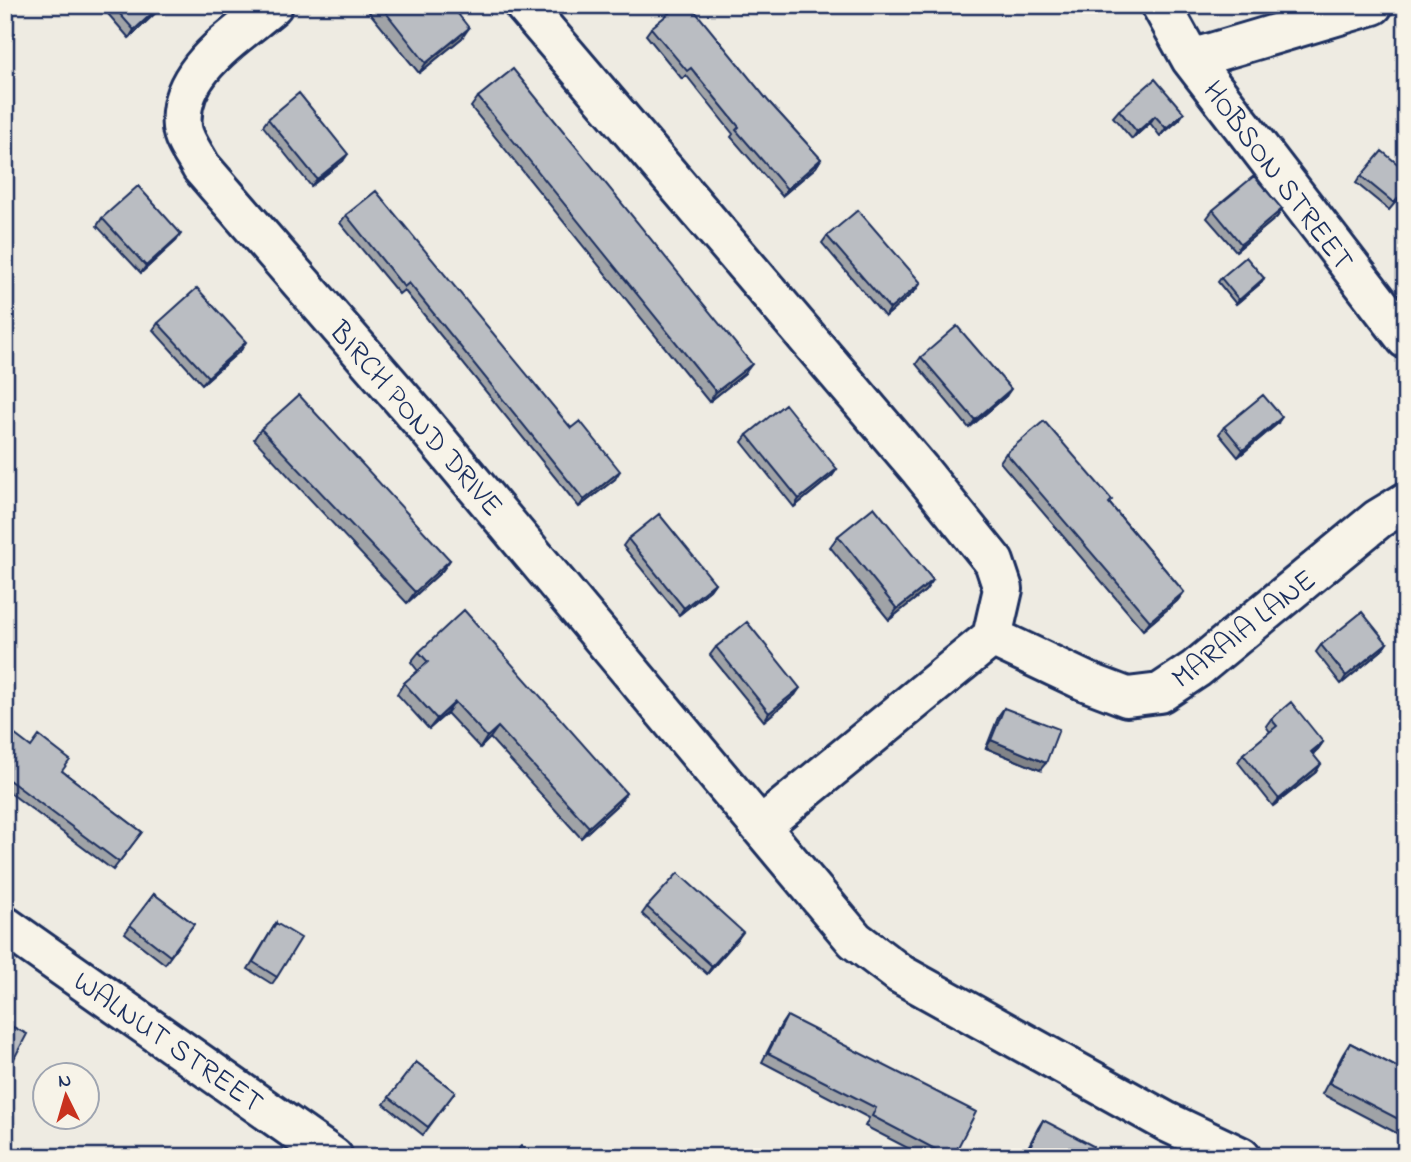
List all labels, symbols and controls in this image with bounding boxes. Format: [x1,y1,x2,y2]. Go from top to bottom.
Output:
street label: HOBSON STREET [1190,72,1363,281]
street label: BIRCH POND DRIVE [317,312,512,528]
street label: MARAIA LANE [1163,560,1326,701]
street label: WALNUT STREET [63,961,271,1126]
north arrow [32,1060,102,1130]
text: N [57,1068,72,1096]

